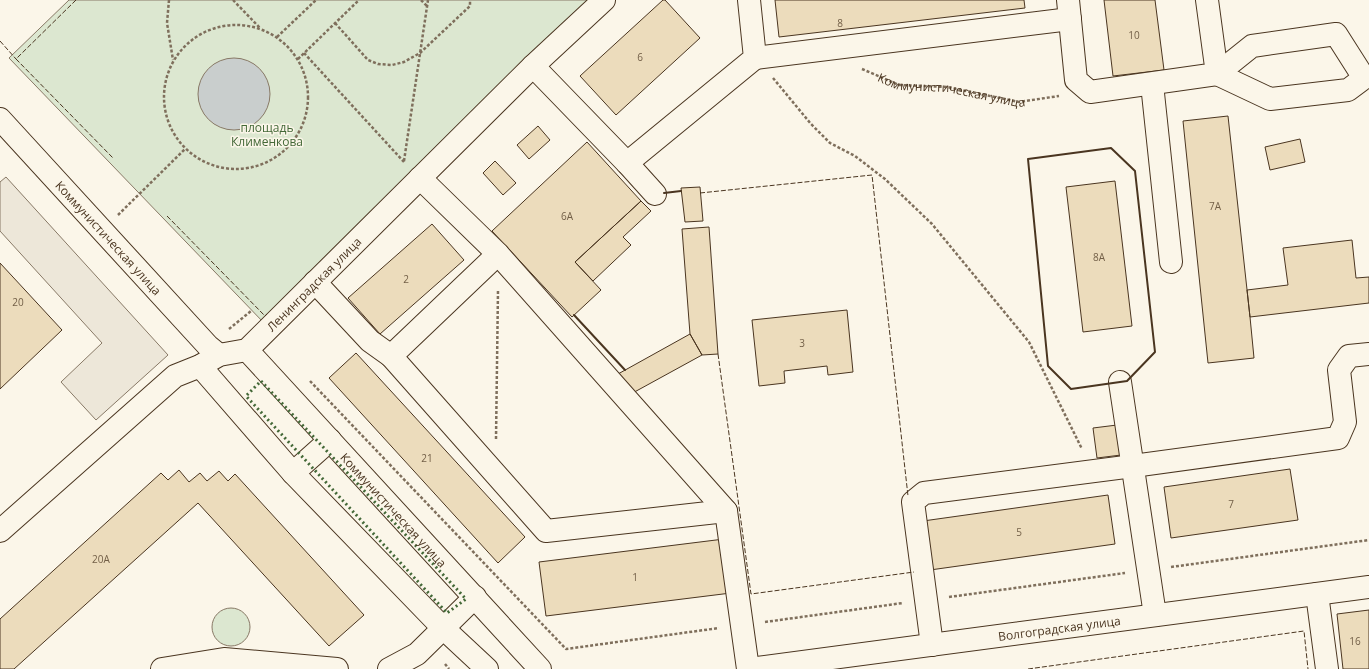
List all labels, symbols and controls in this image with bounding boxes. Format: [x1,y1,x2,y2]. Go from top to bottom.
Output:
house number: 8 [837,16,843,30]
house number: 10 [1128,28,1140,42]
house number: 6 [637,50,643,64]
street label: Коммунистическая улица [875,68,1026,111]
park label: площадь Клименкова [231,119,303,150]
street label: Коммунистическая улица [52,177,166,299]
house number: 7А [1209,199,1222,213]
house number: 6А [561,209,574,223]
street label: Ленинградская улица [262,233,365,335]
house number: 8А [1093,250,1106,264]
house number: 2 [403,272,409,286]
house number: 20 [12,295,24,309]
house number: 3 [799,336,805,350]
street label: Коммунистическая улица [337,449,451,571]
house number: 21 [421,451,433,465]
house number: 7 [1228,497,1234,511]
house number: 5 [1016,525,1022,539]
house number: 20А [92,552,111,566]
house number: 1 [632,570,638,584]
street label: Волгоградская улица [997,611,1122,644]
house number: 16 [1349,634,1361,648]

